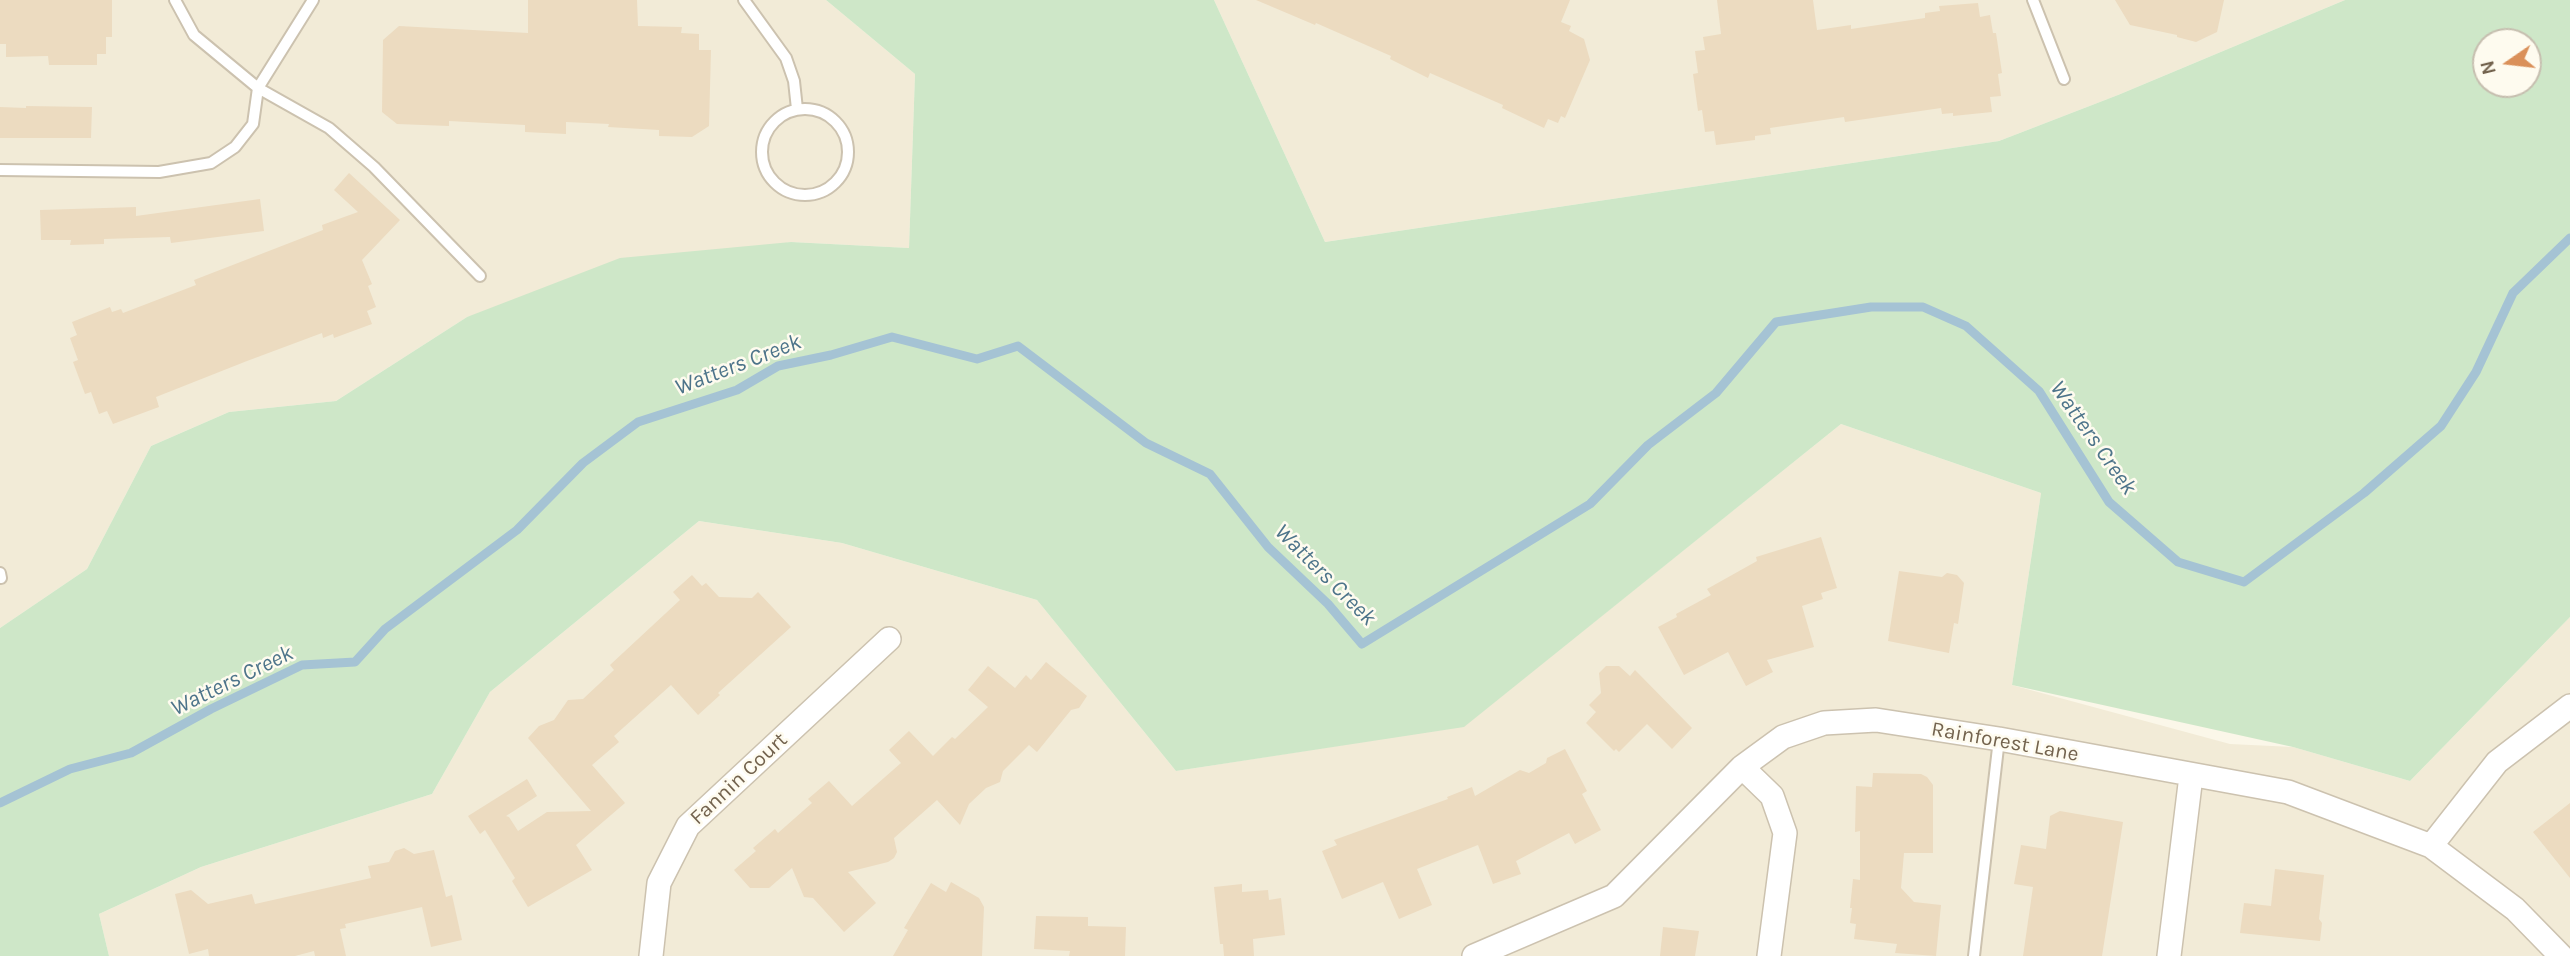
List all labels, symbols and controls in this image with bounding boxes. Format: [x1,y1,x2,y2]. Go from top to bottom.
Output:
north arrow [2472,28,2542,98]
text: N [2476,58,2501,77]
water label: Watters Creek [671,328,805,402]
water label: Watters Creek [2044,376,2142,500]
water label: Watters Creek [1268,518,1382,632]
water label: Watters Creek [166,639,298,723]
street label: Rainforest Lane [1929,717,2081,767]
street label: Fannin Court [685,728,793,830]

